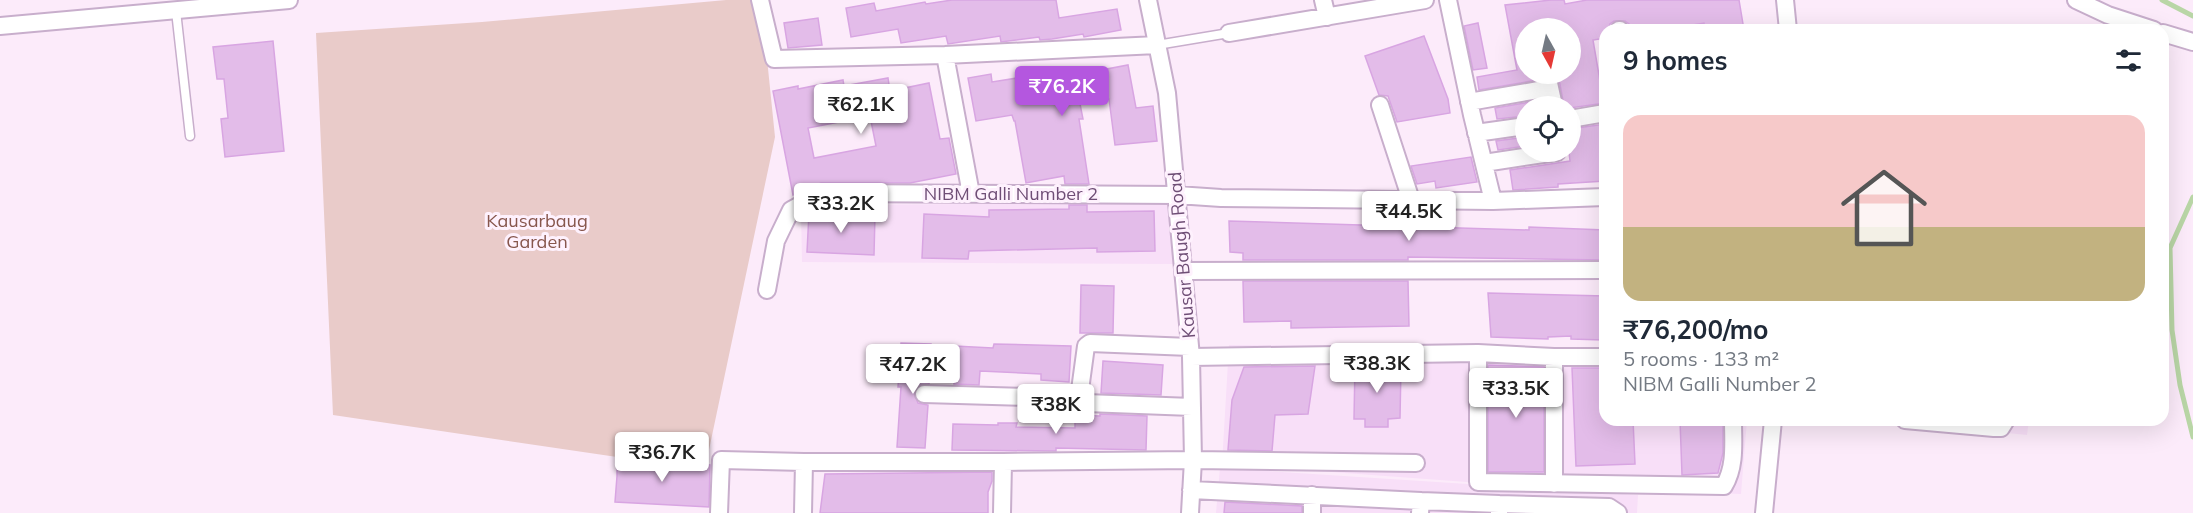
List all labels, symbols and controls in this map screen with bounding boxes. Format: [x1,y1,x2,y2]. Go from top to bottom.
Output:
north arrow [1515,18,1581,84]
map controls [1515,18,1581,162]
text: 9 homes [1623,44,1727,77]
icon: filters [2112,44,2145,77]
pin: ₹76.2K [1013,66,1111,117]
text: ₹76.2K [1029,73,1095,98]
pin: ₹62.1K [812,84,910,135]
text: ₹62.1K [828,91,894,116]
button: locate [1515,96,1581,162]
icon: home [1830,154,1938,262]
street label: Kausar Baugh Road [1163,171,1200,339]
street label: NIBM Galli Number 2 [924,182,1098,205]
pin: ₹33.2K [792,183,890,234]
text: ₹33.2K [808,190,874,215]
pin: ₹44.5K [1360,191,1458,242]
text: ₹44.5K [1376,198,1442,223]
park label: Kausarbaug Garden [486,209,588,253]
text: ₹76,200/mo [1623,313,1768,346]
pin: ₹38.3K [1328,343,1426,394]
pin: ₹47.2K [864,344,962,395]
text: 5 rooms · 133 m² [1623,346,1779,371]
text: ₹38.3K [1344,350,1410,375]
text: ₹47.2K [880,351,946,376]
pin: ₹33.5K [1467,368,1565,419]
text: NIBM Galli Number 2 [1623,371,1817,396]
text: ₹33.5K [1483,375,1549,400]
pin: ₹38K [1020,384,1092,435]
text: ₹38K [1031,391,1081,416]
pin: ₹36.7K [613,432,711,483]
text: ₹36.7K [629,439,695,464]

